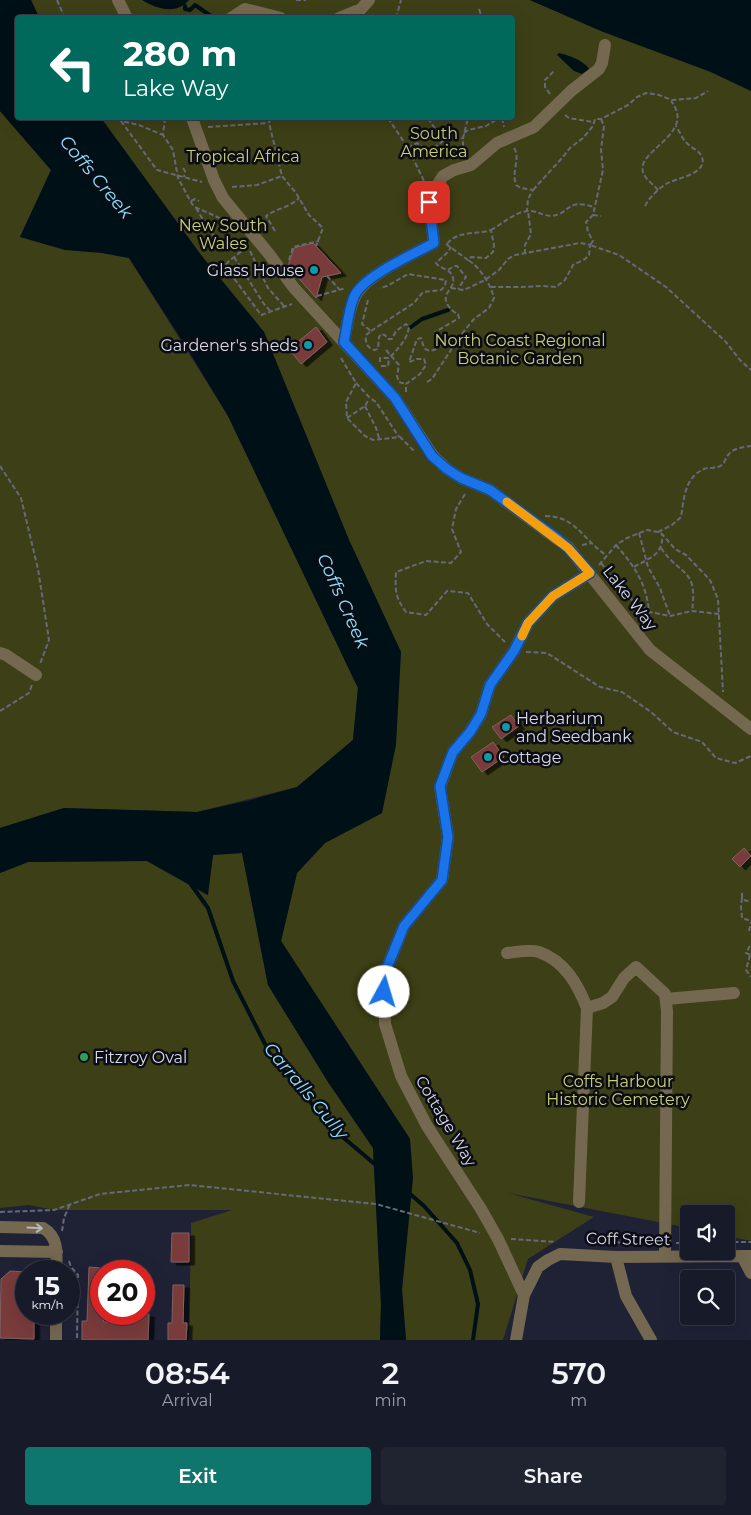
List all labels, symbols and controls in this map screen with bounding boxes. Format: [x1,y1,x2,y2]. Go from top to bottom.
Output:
text: 280 m [123,32,237,75]
icon: left [40,35,105,100]
text: Lake Way [123,75,228,102]
park label: South America [400,124,468,161]
water label: Coffs Creek [55,131,138,224]
park label: Tropical Africa [186,147,300,166]
pin [408,181,450,223]
icon: arrive [415,188,443,216]
park label: New South Wales [179,216,267,253]
place label: Glass House [207,261,304,280]
marker: Glass House [308,264,320,276]
park label: North Coast Regional Botanic Garden [434,331,606,368]
place label: Gardener's sheds [160,336,298,355]
marker: Gardener's sheds [302,339,314,351]
water label: Coffs Creek [312,550,374,653]
street label: Lake Way [599,562,661,634]
place label: Herbarium and Seedbank [516,709,632,746]
marker: Herbarium and Seedbank [500,721,512,733]
place label: Cottage [498,748,562,767]
marker: Cottage [482,751,494,763]
position arrow [357,965,409,1017]
water label: Carralls Gully [259,1038,354,1145]
place label: Fitzroy Oval [94,1048,187,1067]
marker: Fitzroy Oval [78,1051,90,1063]
street label: Cottage Way [411,1072,481,1170]
park label: Coffs Harbour Historic Cemetery [546,1072,690,1109]
map controls [680,1205,735,1325]
button: sound [680,1205,735,1260]
one-way arrow [26,1223,43,1233]
street label: Coff Street [586,1229,671,1249]
speed limit sign: 20 [90,1260,155,1325]
button: search [680,1270,735,1325]
text: 15 [35,1271,60,1301]
text: km/h [31,1297,64,1312]
text: 08:54 [145,1355,230,1392]
text: 2 [382,1355,399,1392]
text: 570 [551,1355,606,1392]
text: Arrival [162,1391,212,1410]
text: min [374,1391,407,1410]
text: m [570,1391,587,1410]
button: Exit [25,1447,371,1505]
button: Share [381,1447,726,1505]

